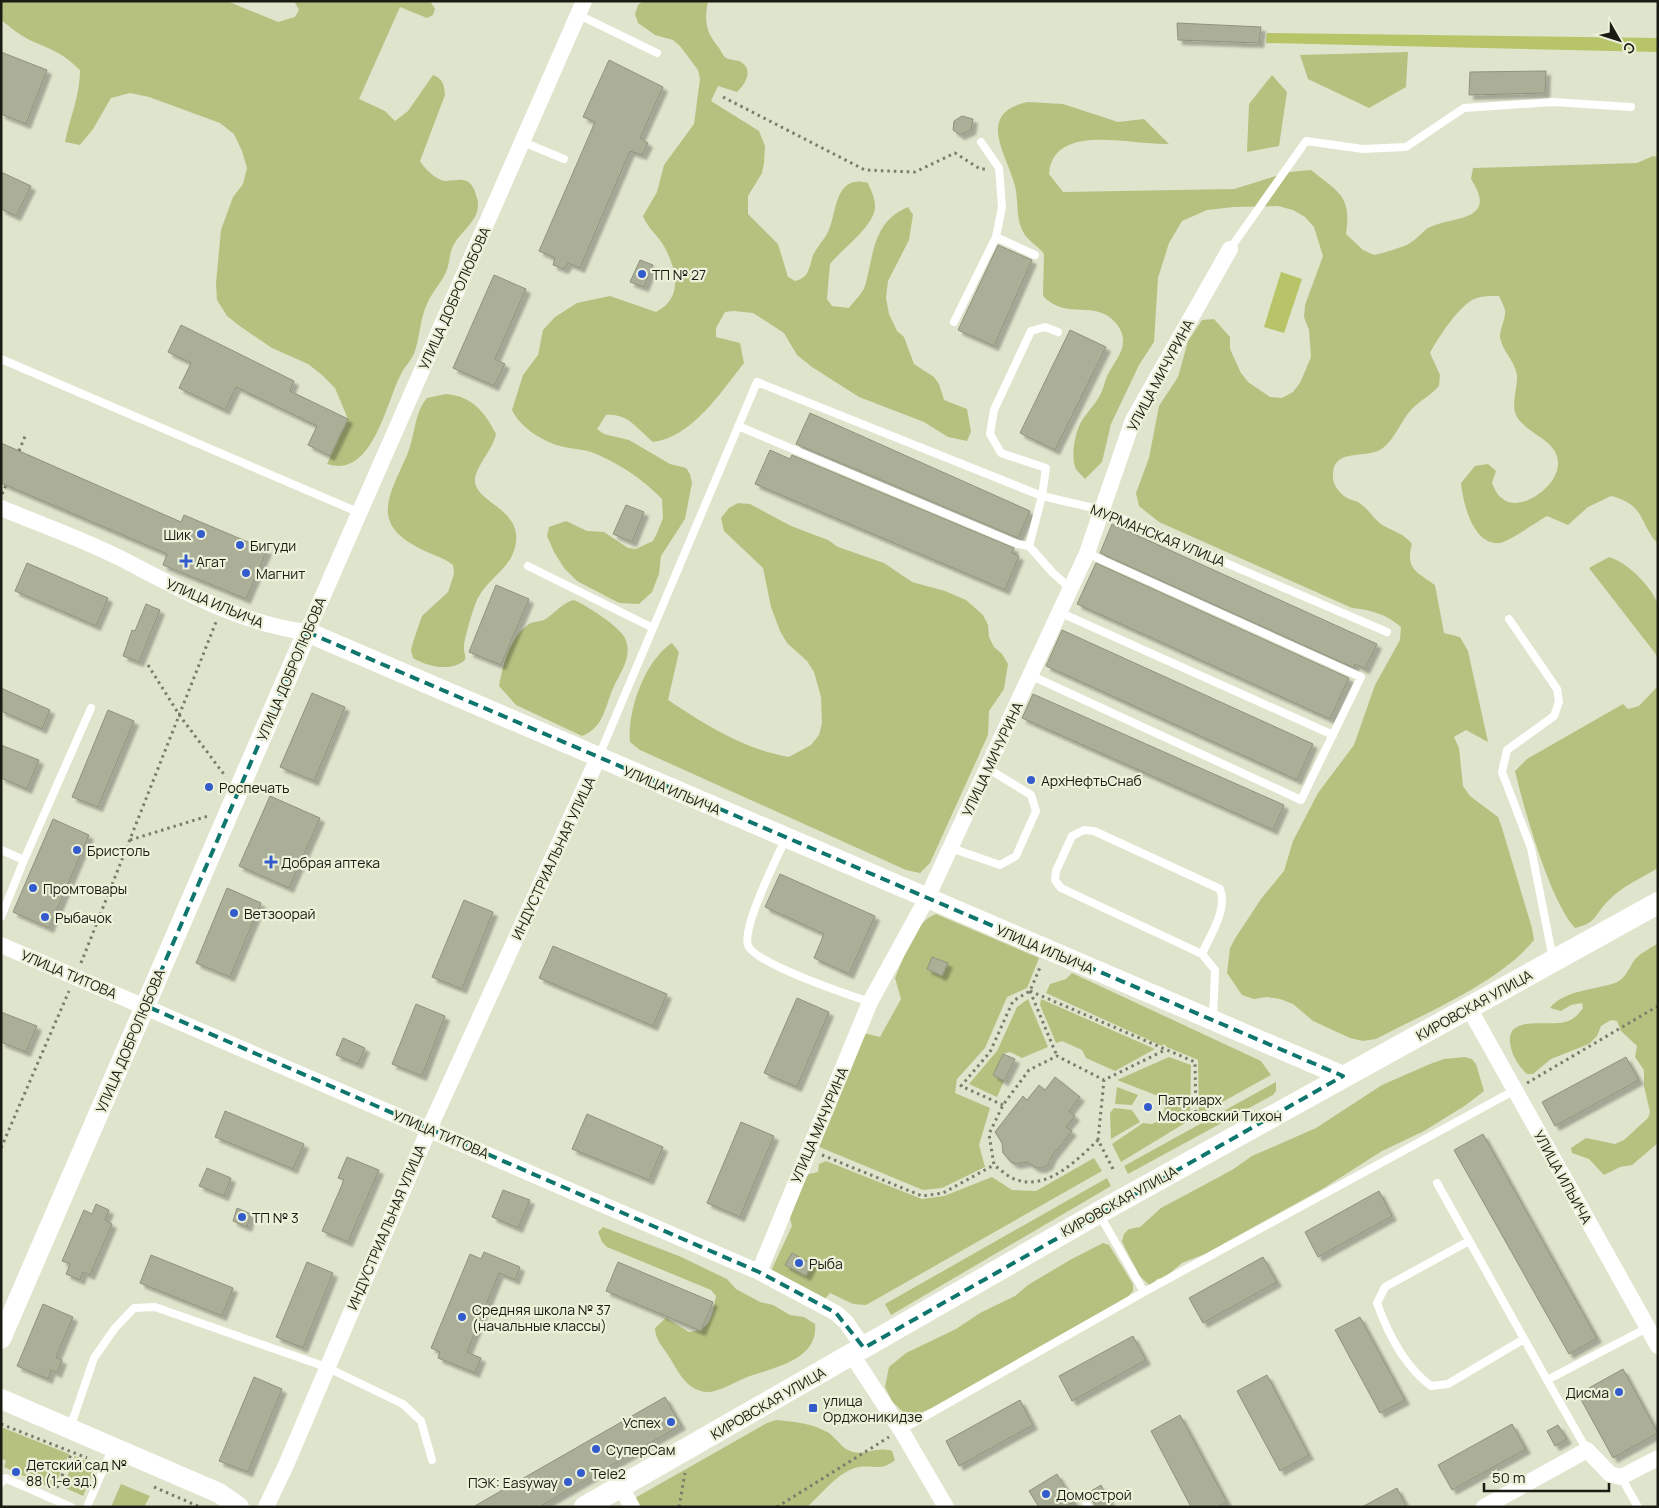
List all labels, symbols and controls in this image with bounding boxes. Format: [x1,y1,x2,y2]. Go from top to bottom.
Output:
north arrow [1594,15,1644,65]
text: С [1619,38,1640,58]
street label: УЛИЦА ДОБРОЛЮБОВА [414,223,494,373]
place label: ТП № 27 [652,265,706,284]
marker: ТП № 27 [636,268,648,280]
street label: УЛИЦА МИЧУРИНА [1122,315,1198,434]
street label: МУРМАНСКАЯ УЛИЦА [1088,499,1228,571]
place label: Шик [163,525,192,544]
marker: Шик [195,528,207,540]
place label: Бигуди [250,536,296,555]
marker: Бигуди [234,539,246,551]
place label: Агат [196,552,226,571]
marker: Агат [180,555,192,567]
place label: Магнит [256,564,305,583]
marker: Магнит [240,567,252,579]
street label: УЛИЦА ИЛЬИЧА [163,574,267,632]
street label: УЛИЦА ДОБРОЛЮБОВА [252,594,330,744]
street label: УЛИЦА МИЧУРИНА [957,698,1027,819]
street label: УЛИЦА ИЛЬИЧА [620,761,724,819]
place label: АрхНефтьСнаб [1041,771,1142,790]
street label: ИНДУСТРИАЛЬНАЯ УЛИЦА [507,773,599,943]
marker: АрхНефтьСнаб [1025,774,1037,786]
place label: Роспечать [219,778,290,797]
marker: Роспечать [203,781,215,793]
place label: Бристоль [87,841,150,860]
marker: Бристоль [71,844,83,856]
place label: Добрая аптека [281,853,380,872]
marker: Добрая аптека [265,856,277,868]
place label: Промтовары [43,879,127,898]
marker: Промтовары [27,882,39,894]
place label: Ветзоорай [244,904,315,923]
marker: Ветзоорай [228,907,240,919]
place label: Рыбачок [55,908,113,927]
marker: Рыбачок [39,911,51,923]
street label: УЛИЦА ИЛЬИЧА [993,920,1097,978]
street label: УЛИЦА ТИТОВА [18,945,120,1003]
street label: КИРОВСКАЯ УЛИЦА [1413,965,1536,1045]
street label: УЛИЦА ДОБРОЛЮБОВА [91,966,169,1116]
street label: УЛИЦА МИЧУРИНА [786,1064,852,1186]
place label: Патриарх Московский Тихон [1158,1090,1282,1125]
marker: Патриарх Московский Тихон [1142,1101,1154,1113]
street label: УЛИЦА ТИТОВА [390,1105,492,1163]
street label: УЛИЦА ИЛЬИЧА [1529,1127,1597,1227]
street label: ИНДУСТРИАЛЬНАЯ УЛИЦА [342,1141,430,1313]
street label: КИРОВСКАЯ УЛИЦА [1058,1161,1181,1241]
place label: ТП № 3 [252,1208,299,1227]
marker: ТП № 3 [236,1211,248,1223]
place label: Рыба [809,1254,843,1273]
marker: Рыба [793,1257,805,1269]
place label: Средняя школа № 37 (начальные классы) [472,1300,611,1335]
marker: Средняя школа № 37 (начальные классы) [456,1311,468,1323]
street label: КИРОВСКАЯ УЛИЦА [707,1362,829,1444]
place label: Дисма [1566,1383,1609,1402]
marker: Дисма [1613,1386,1625,1398]
place label: улица Орджоникидзе [823,1391,922,1426]
marker: улица Орджоникидзе [807,1402,819,1414]
place label: Успех [622,1413,662,1432]
marker: Успех [665,1416,677,1428]
place label: СуперСам [606,1440,675,1459]
marker: СуперСам [590,1443,602,1455]
place label: Детский сад № 88 (1-е зд.) [26,1455,127,1490]
scale bar [1484,1460,1609,1492]
place label: Tele2 [591,1464,626,1483]
marker: Детский сад № 88 (1-е зд.) [10,1466,22,1478]
marker: Tele2 [575,1467,587,1479]
text: 50 m [1492,1467,1526,1488]
place label: ПЭК: Easyway [468,1473,559,1492]
marker: ПЭК: Easyway [562,1476,574,1488]
place label: Домострой [1056,1485,1132,1504]
marker: Домострой [1040,1488,1052,1500]

